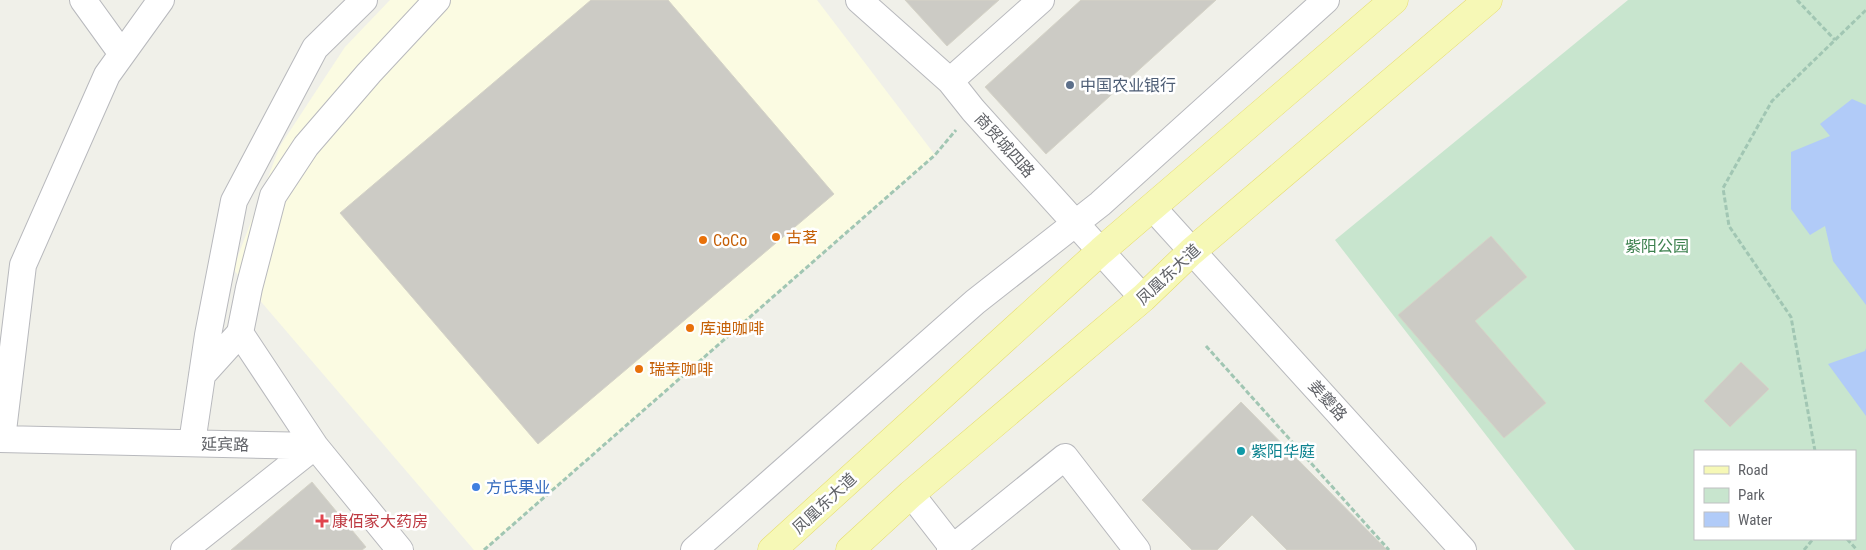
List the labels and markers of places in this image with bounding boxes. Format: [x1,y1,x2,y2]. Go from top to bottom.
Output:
place label: 中国农业银行 [1080,76,1176,95]
marker: 中国农业银行 [1064,79,1076,91]
place label: 古茗 [786,228,818,247]
place label: CoCo [713,231,747,250]
marker: 古茗 [770,231,782,243]
marker: CoCo [697,234,709,246]
place label: 库迪咖啡 [700,319,764,338]
marker: 库迪咖啡 [684,322,696,334]
place label: 瑞幸咖啡 [649,360,713,379]
marker: 瑞幸咖啡 [633,363,645,375]
place label: 紫阳华庭 [1251,442,1315,461]
marker: 紫阳华庭 [1235,445,1247,457]
place label: 方氏果业 [486,478,550,497]
marker: 方氏果业 [470,481,482,493]
place label: 康佰家大药房 [332,512,428,531]
marker: 康佰家大药房 [316,515,328,527]

